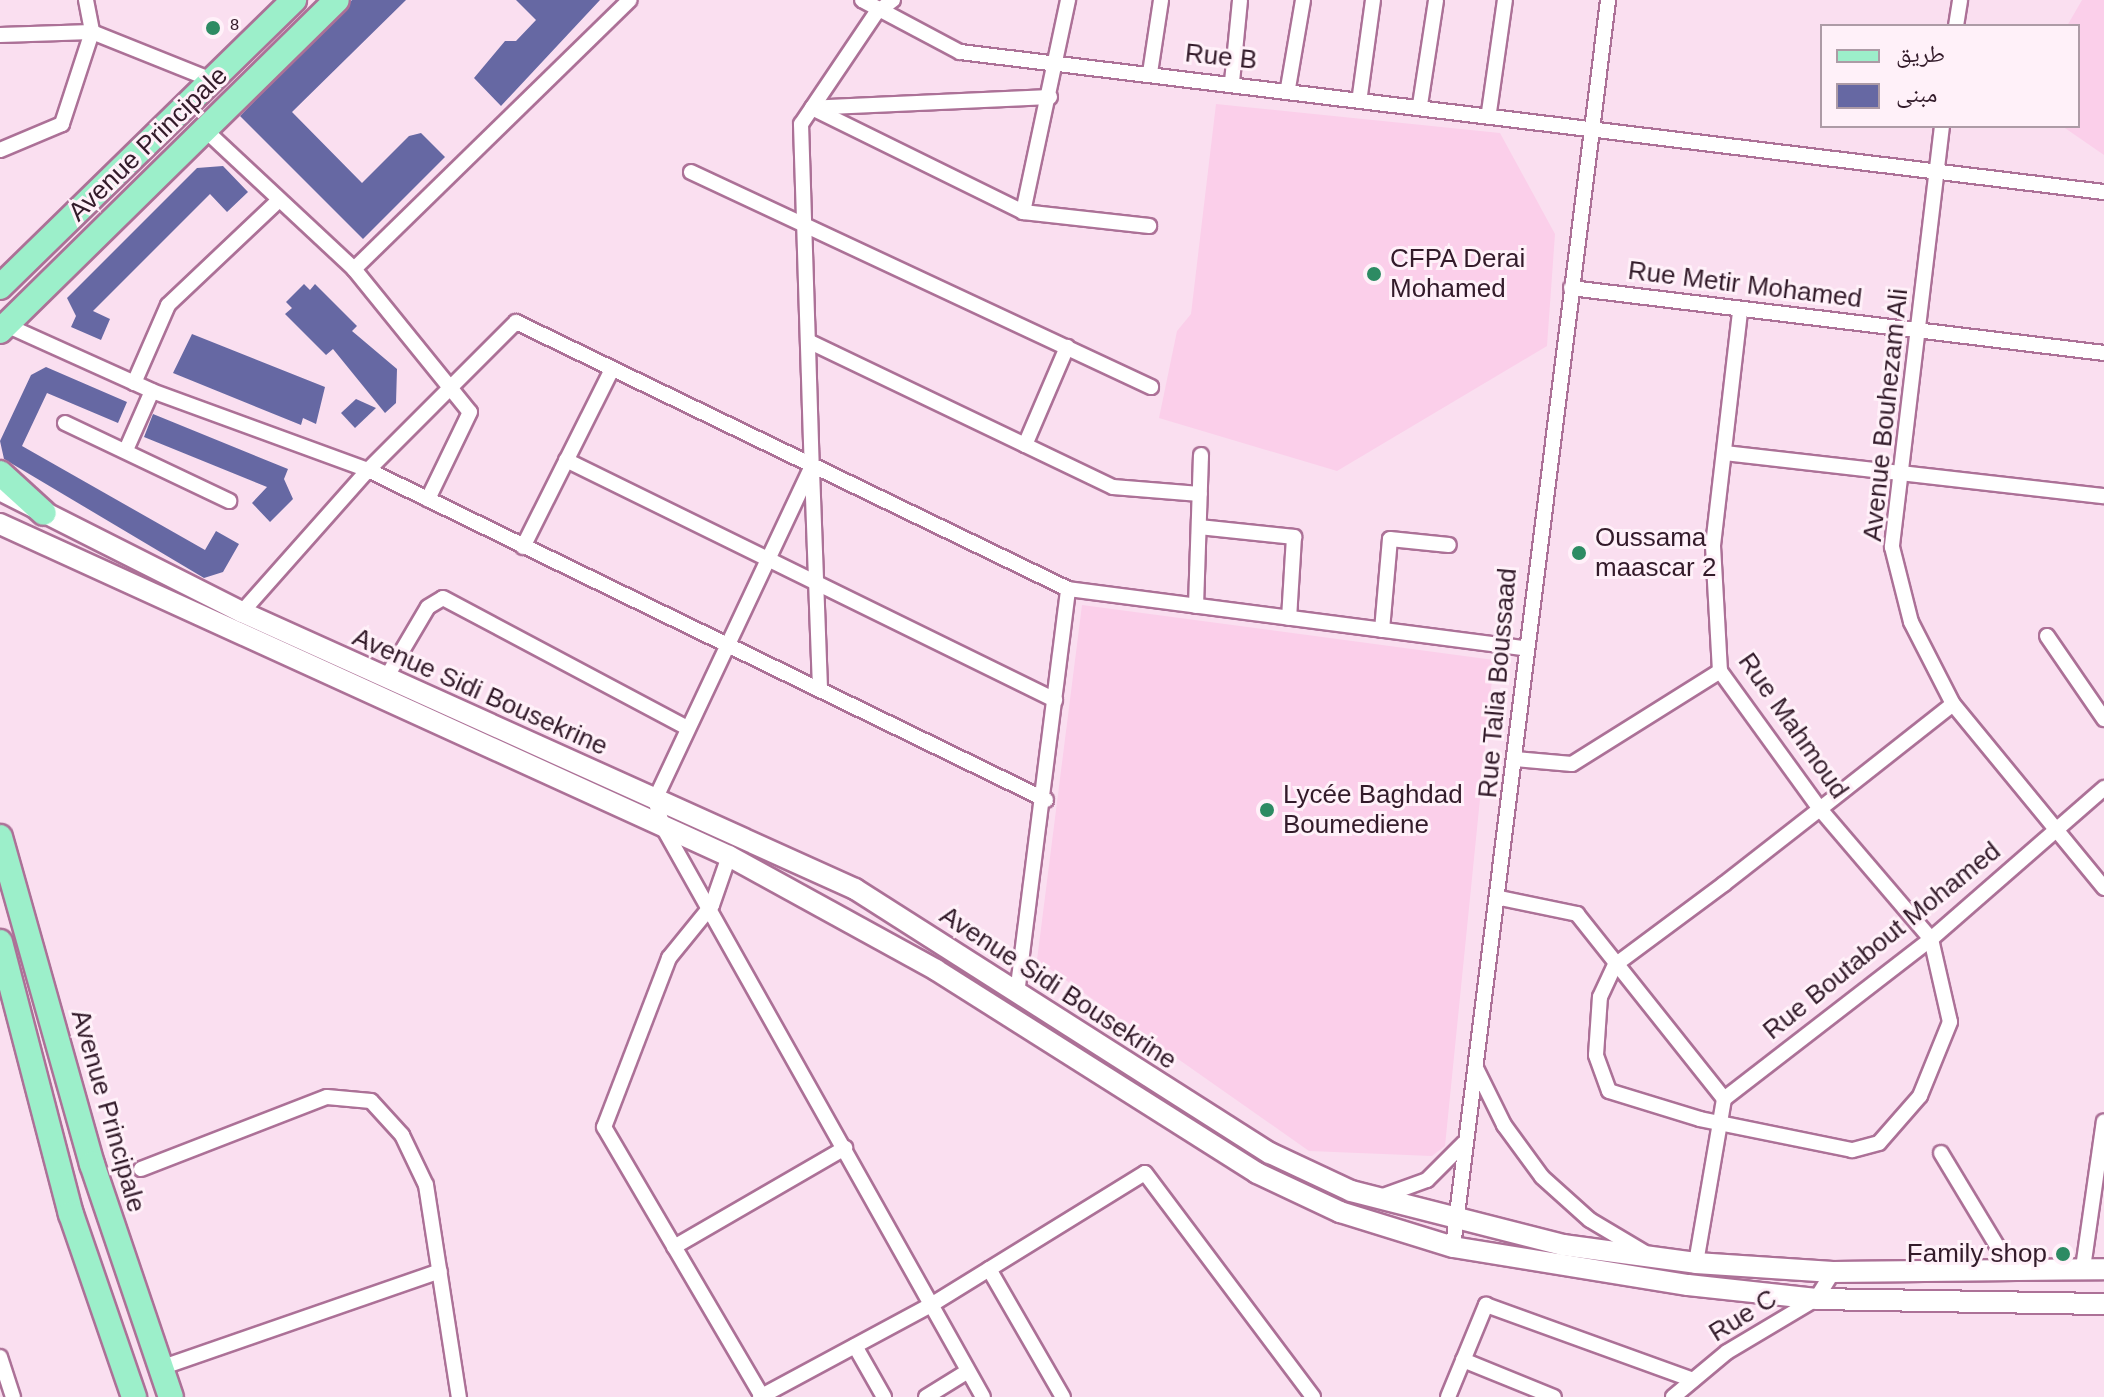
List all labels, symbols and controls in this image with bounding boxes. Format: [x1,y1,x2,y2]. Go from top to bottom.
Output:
place label: ⁸ [229,12,240,44]
marker: ⁸ [204,19,222,37]
legend [1820,24,2080,128]
street label: Rue B [1183,38,1259,76]
text: طريق [1896,40,1945,67]
street label: Avenue Principale [62,60,234,228]
text: مبنى [1896,80,1937,107]
place label: CFPA Derai Mohamed [1390,243,1527,304]
street label: Rue Metir Mohamed [1626,255,1864,315]
marker: CFPA Derai Mohamed [1365,265,1383,283]
street label: Avenue Bouhezam Ali [1857,286,1915,544]
place label: Oussama maascar 2 [1595,522,1716,584]
marker: Oussama maascar 2 [1570,544,1588,562]
street label: Rue Talia Boussaad [1472,566,1524,800]
street label: Avenue Sidi Bousekrine [348,622,612,762]
street label: Rue Mahmoud [1731,647,1855,805]
place label: Lycée Baghdad Boumediene [1283,779,1463,840]
marker: Lycée Baghdad Boumediene [1258,801,1276,819]
street label: Rue Boutabout Mohamed [1757,836,2007,1046]
street label: Avenue Sidi Bousekrine [934,900,1182,1076]
street label: Avenue Principale [64,1006,152,1216]
place label: Family shop [1907,1238,2047,1270]
marker: Family shop [2054,1245,2072,1263]
street label: Rue C [1703,1283,1783,1349]

